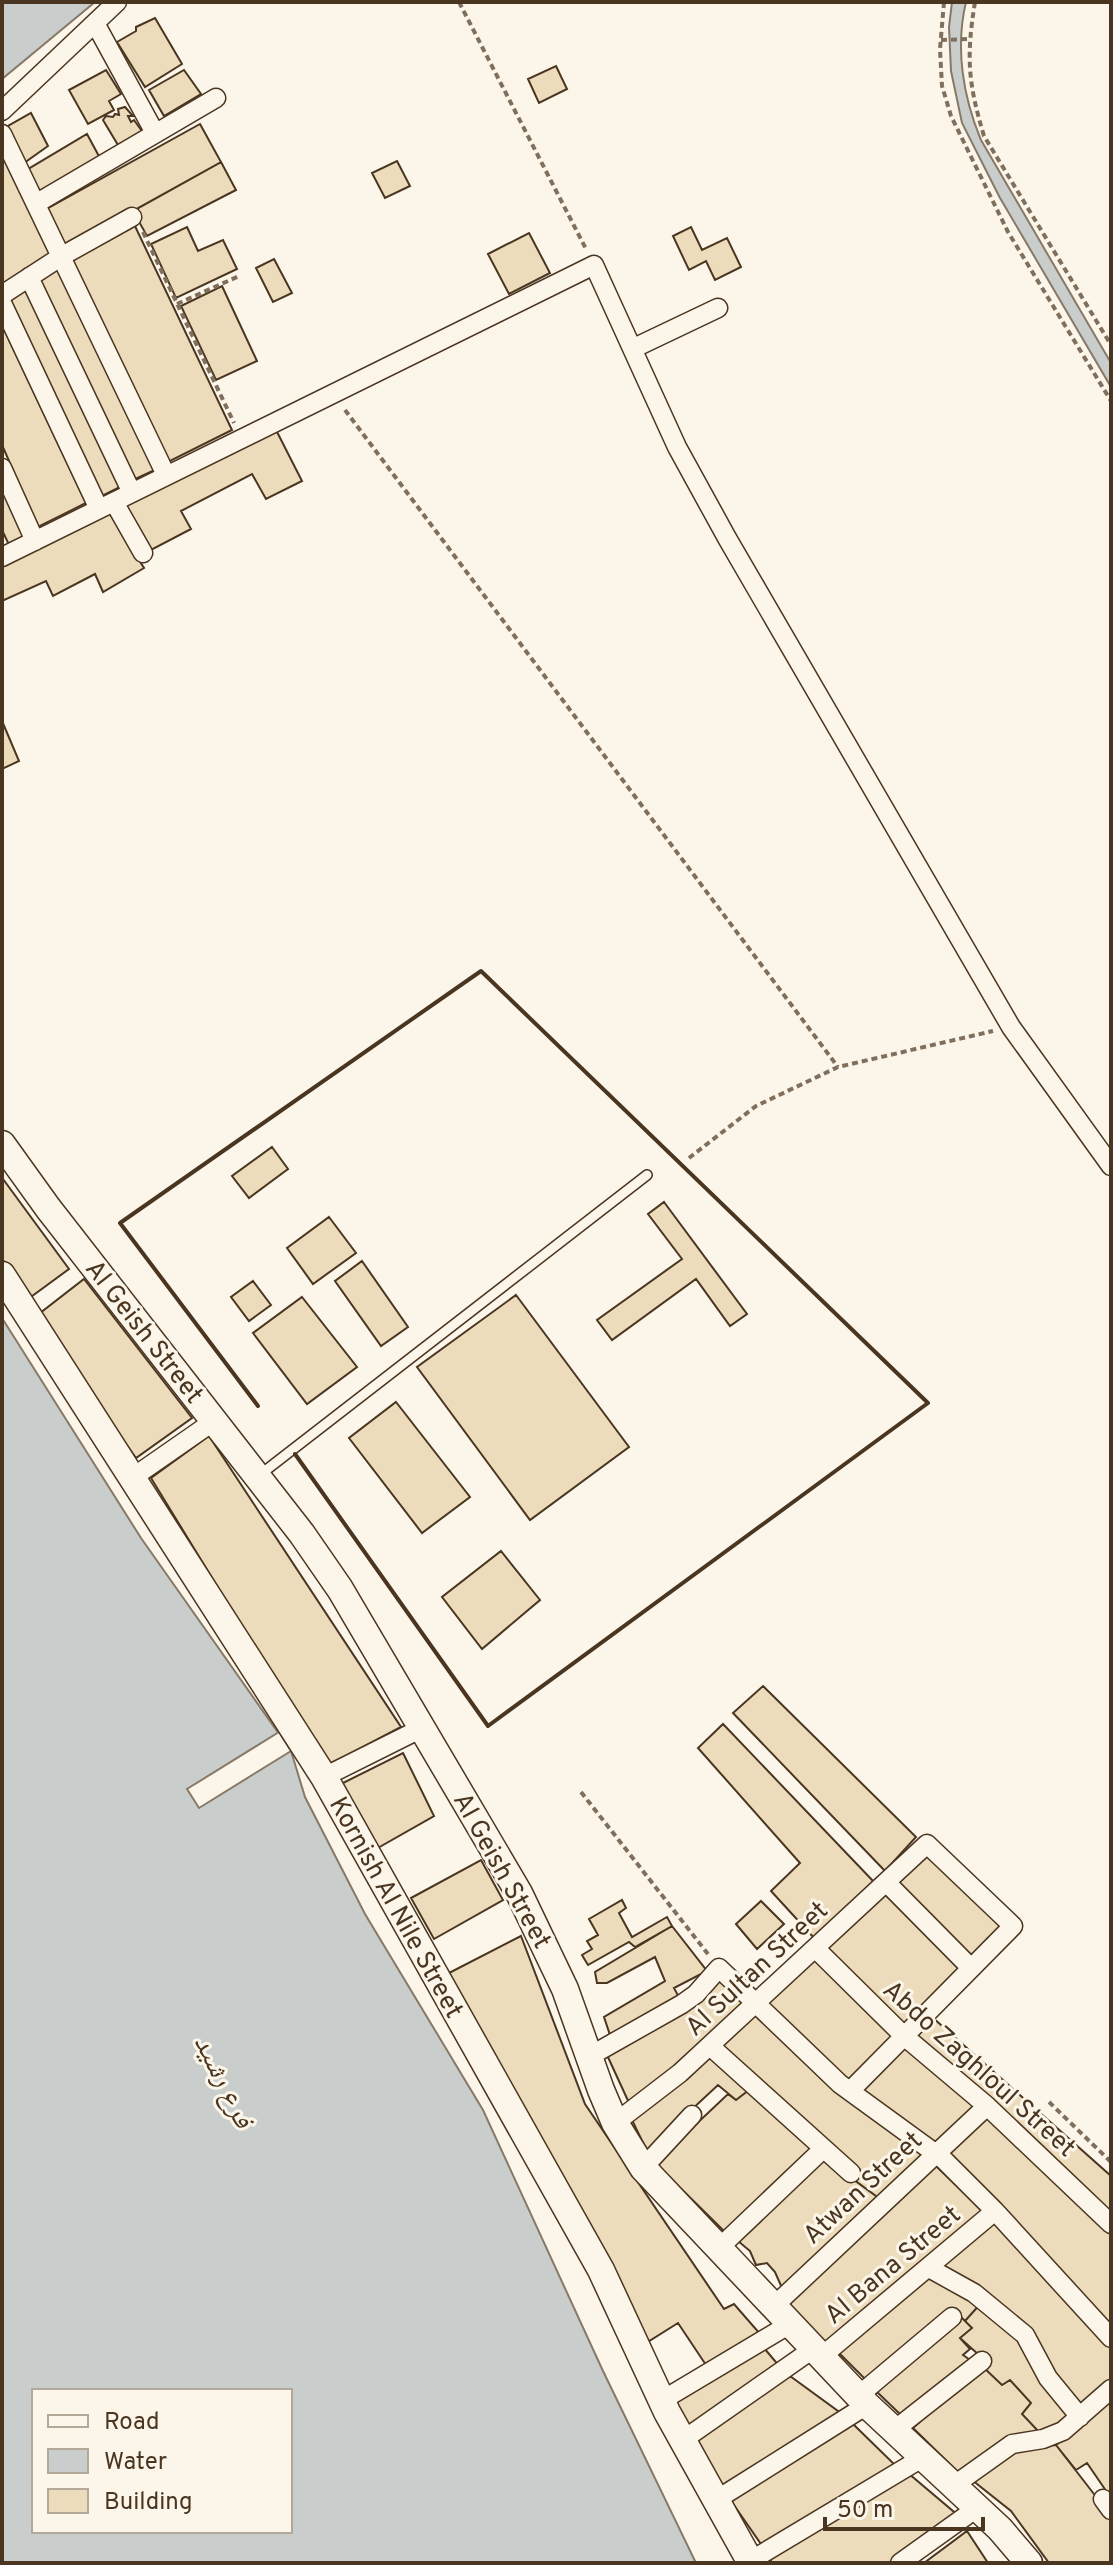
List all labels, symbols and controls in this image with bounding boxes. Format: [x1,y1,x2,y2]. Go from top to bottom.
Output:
street label: Al Geish Street [77,1254,209,1411]
street label: Al Geish Street [444,1787,557,1955]
street label: Kornish Al Nile Street [320,1792,469,2025]
street label: Al Sultan Street [679,1895,836,2044]
street label: Abdo Zaghloul Street [875,1974,1082,2165]
water label: فرع رشيد [184,2030,261,2136]
street label: Atwan Street [797,2125,930,2253]
street label: Al Bana Street [819,2199,969,2333]
legend [32,2389,292,2533]
text: Road [104,2408,160,2438]
text: Water [104,2448,167,2478]
scale bar [825,2481,983,2531]
text: Building [104,2488,193,2518]
text: 50 m [837,2496,893,2526]

